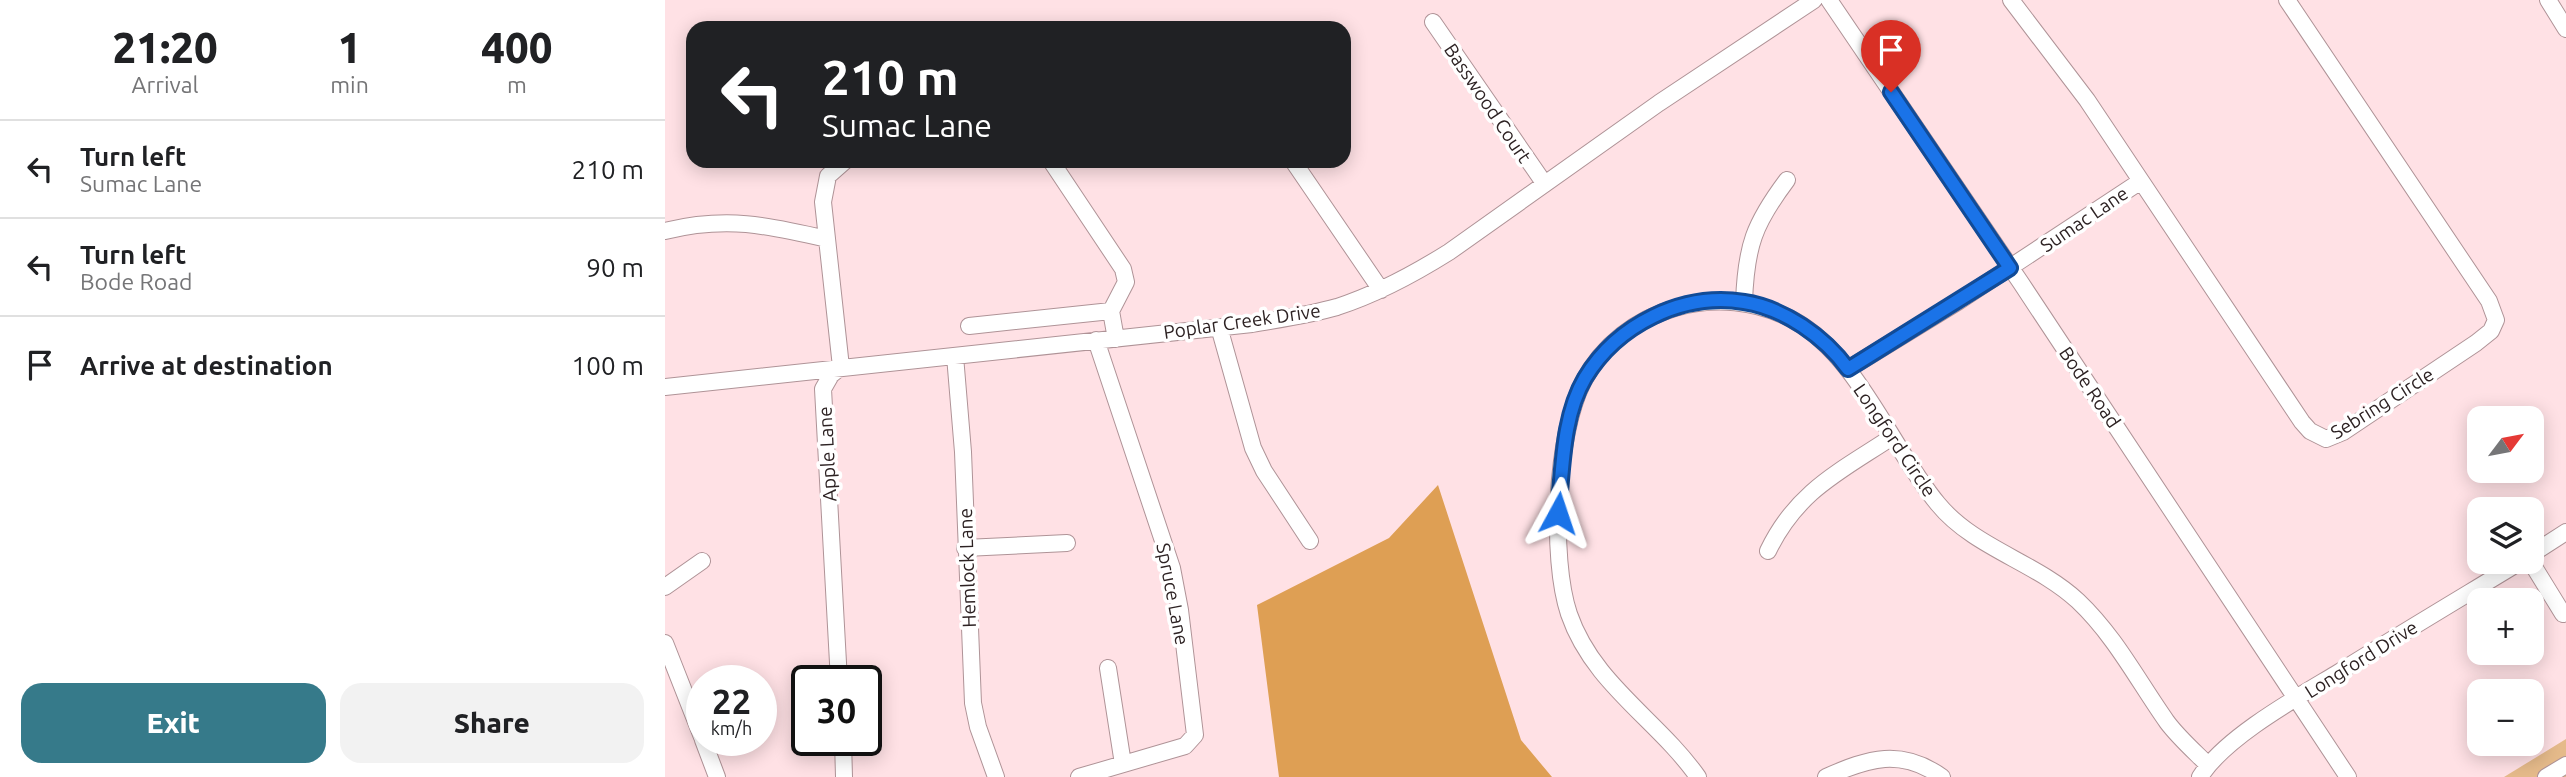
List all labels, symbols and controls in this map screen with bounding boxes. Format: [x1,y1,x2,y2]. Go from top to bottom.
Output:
pin [1861,20,1921,92]
text: 21:20 [113,24,218,71]
text: 1 [338,24,361,71]
text: 400 [481,24,552,71]
icon: arrive [1872,31,1910,69]
street label: Basswood Court [1440,39,1536,167]
icon: left [707,49,798,140]
text: 210 m [822,49,959,104]
text: Arrival [132,72,199,97]
text: min [330,72,369,97]
text: m [507,72,527,97]
text: Sumac Lane [822,107,992,143]
text: Turn left [80,142,186,171]
icon: left [21,150,59,188]
text: 210 m [572,155,644,184]
text: Sumac Lane [80,171,202,196]
street label: Sumac Lane [2036,182,2132,256]
text: Turn left [80,240,186,269]
icon: left [21,248,59,286]
text: 90 m [586,253,644,282]
text: Bode Road [80,269,193,294]
street label: Poplar Creek Drive [1162,299,1322,343]
street label: Bode Road [2055,342,2125,432]
icon: arrive [21,346,59,384]
text: Arrive at destination [80,351,333,380]
text: 100 m [572,351,644,380]
street label: Sebring Circle [2326,363,2438,443]
street label: Longford Circle [1849,379,1941,501]
street label: Apple Lane [814,406,840,502]
north arrow [2467,406,2545,483]
map controls [2467,406,2544,756]
position arrow [1521,476,1595,550]
button: layers [2467,497,2544,574]
street label: Hemlock Lane [954,508,980,628]
street label: Spruce Lane [1152,541,1194,647]
button: + [2467,588,2544,665]
street label: Longford Drive [2301,616,2421,702]
speed limit sign: 30 [791,665,882,756]
button: − [2467,679,2544,756]
text: 22 [712,681,751,721]
button: Exit [21,683,326,763]
button: Share [340,683,644,763]
text: km/h [711,718,752,738]

